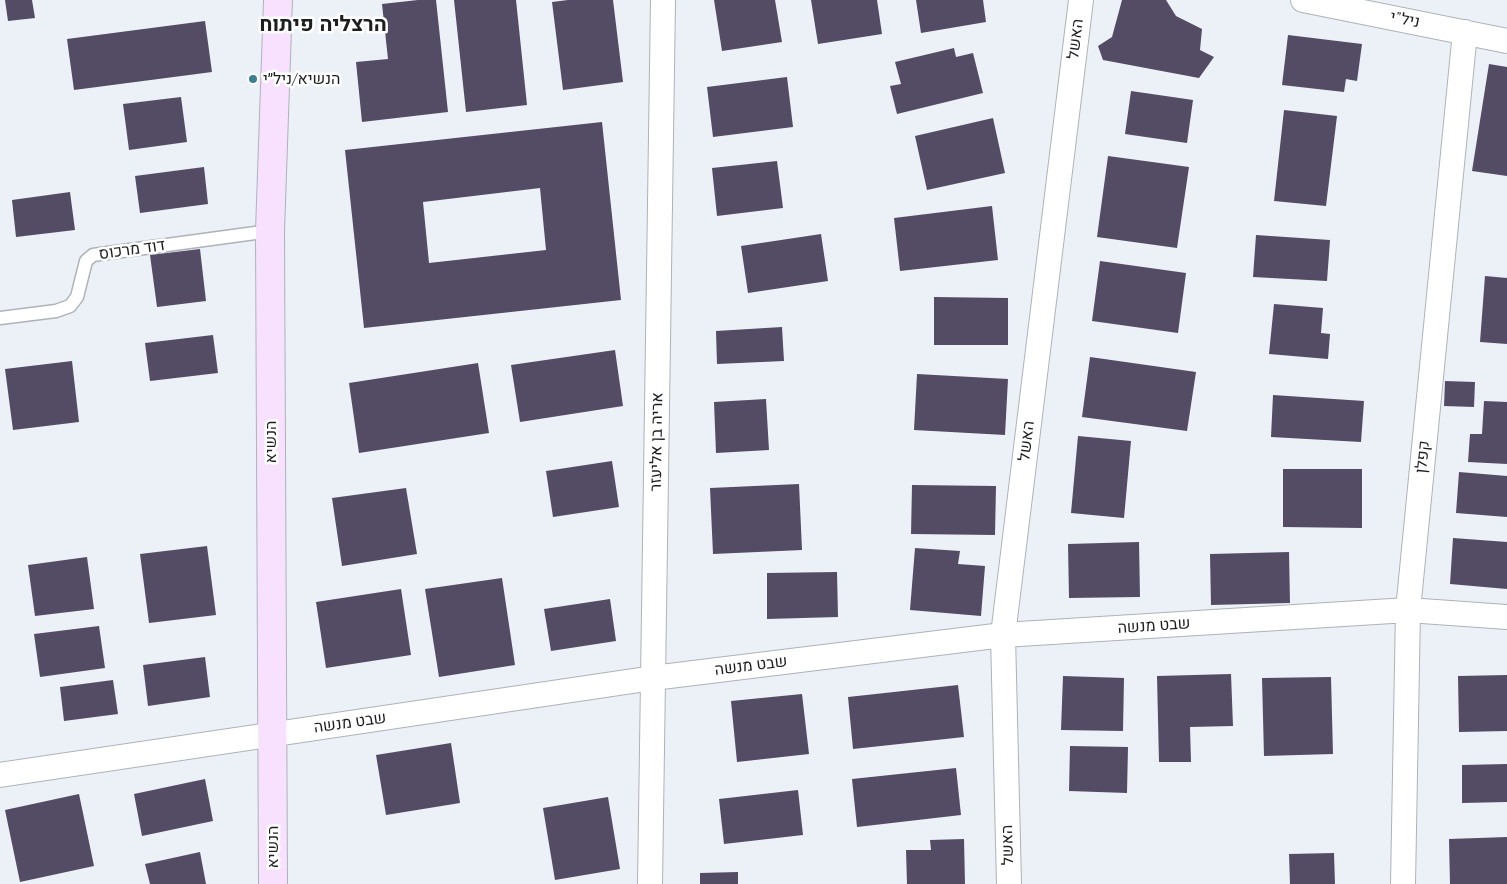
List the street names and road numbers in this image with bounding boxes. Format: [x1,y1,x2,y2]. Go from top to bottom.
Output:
street label: ניל"י [1389,8,1421,32]
street label: האשל [1064,18,1088,60]
street label: דוד מרכוס [98,236,166,264]
street label: אריה בן אליעזר [647,392,667,492]
street label: האשל [1015,420,1039,462]
street label: הנשיא [261,421,281,464]
street label: קפלן [1412,440,1434,474]
street label: שבט מנשה [1117,614,1191,638]
street label: שבט מנשה [714,652,788,680]
street label: שבט מנשה [313,708,387,738]
street label: האשל [998,825,1018,865]
street label: הנשיא [263,826,283,869]

